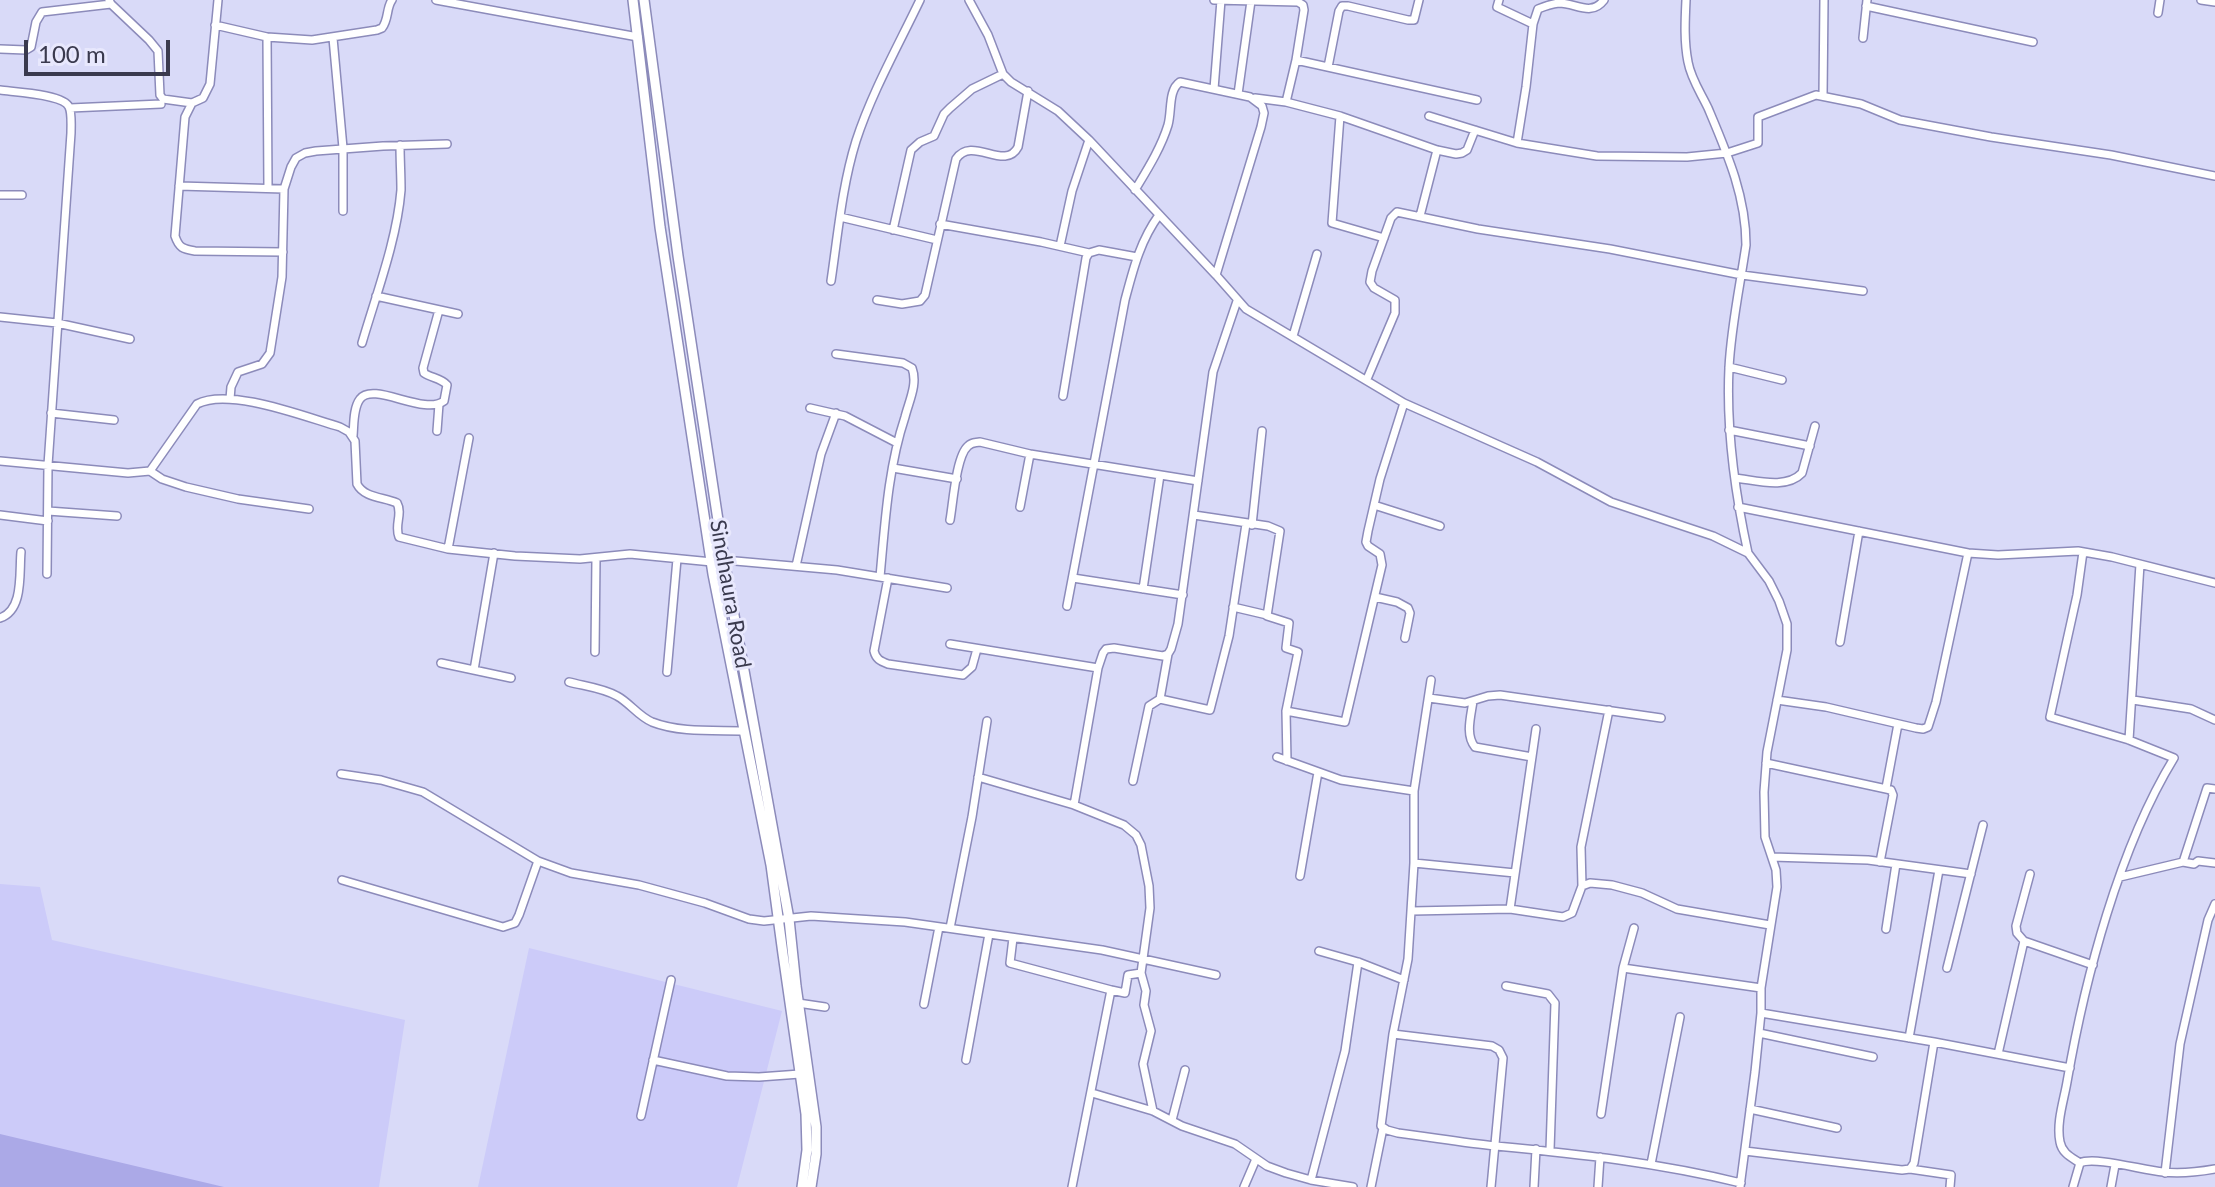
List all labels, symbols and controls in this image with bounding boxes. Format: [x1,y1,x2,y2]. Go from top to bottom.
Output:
scale bar [28,24,174,74]
text: 100 m [38,39,106,68]
street label: Sindhaura Road [704,518,756,670]

